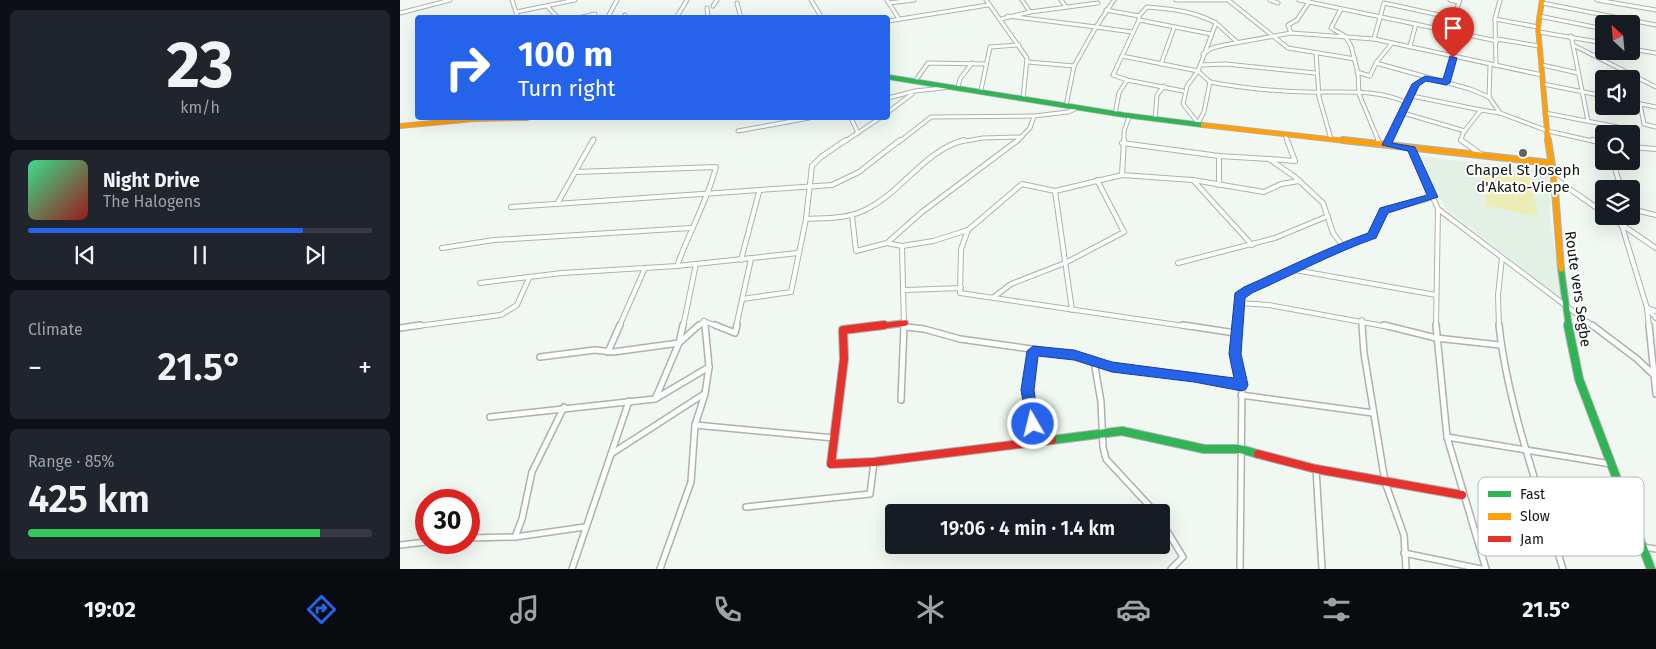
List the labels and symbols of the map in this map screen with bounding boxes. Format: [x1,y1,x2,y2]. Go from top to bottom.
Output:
pin [1432,7,1474,58]
north arrow [1595,15,1640,60]
marker: Chapel St Joseph d'Akato-Viepe [1517,147,1529,159]
place label: Chapel St Joseph d'Akato-Viepe [1466,161,1580,196]
street label: Route vers Segbe [1561,230,1595,348]
position arrow [1006,397,1058,449]
legend [1478,477,1644,556]
text: Fast [1520,486,1546,503]
speed limit sign: 30 [415,489,480,554]
text: Slow [1520,508,1550,525]
text: Jam [1520,531,1544,548]

